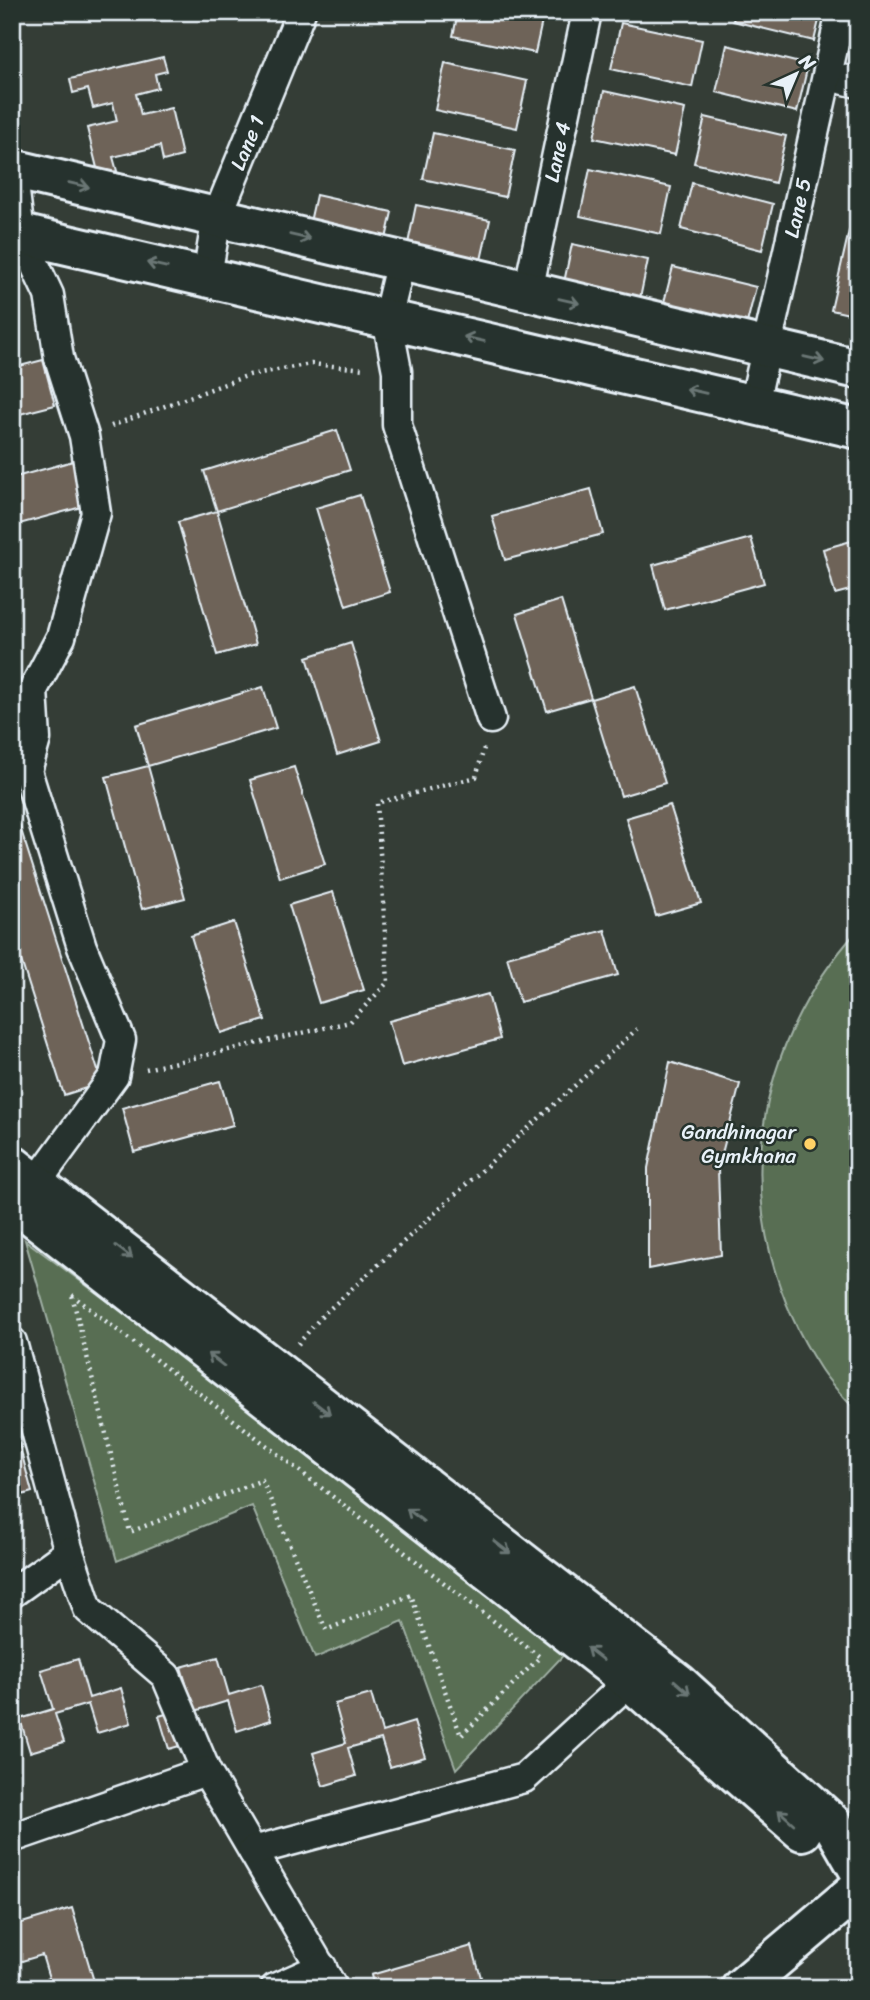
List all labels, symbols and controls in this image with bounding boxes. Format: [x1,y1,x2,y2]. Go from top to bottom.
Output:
north arrow [762,38,832,108]
text: N [791,45,824,79]
street label: Lane 1 [219,109,276,176]
street label: Lane 4 [532,118,582,186]
street label: Lane 5 [772,174,823,242]
one-way arrow [67,178,90,192]
one-way arrow [288,231,311,244]
one-way arrow [147,257,169,270]
one-way arrow [557,295,580,308]
one-way arrow [463,332,486,345]
one-way arrow [802,353,825,366]
one-way arrow [685,383,708,397]
place label: Gandhinagar Gymkhana [682,1113,797,1175]
marker: Gandhinagar Gymkhana [802,1136,818,1152]
one-way arrow [115,1245,133,1260]
one-way arrow [207,1353,225,1368]
one-way arrow [313,1400,331,1415]
one-way arrow [406,1507,424,1522]
one-way arrow [493,1539,512,1554]
one-way arrow [586,1646,604,1661]
one-way arrow [672,1679,690,1695]
one-way arrow [777,1809,795,1825]

